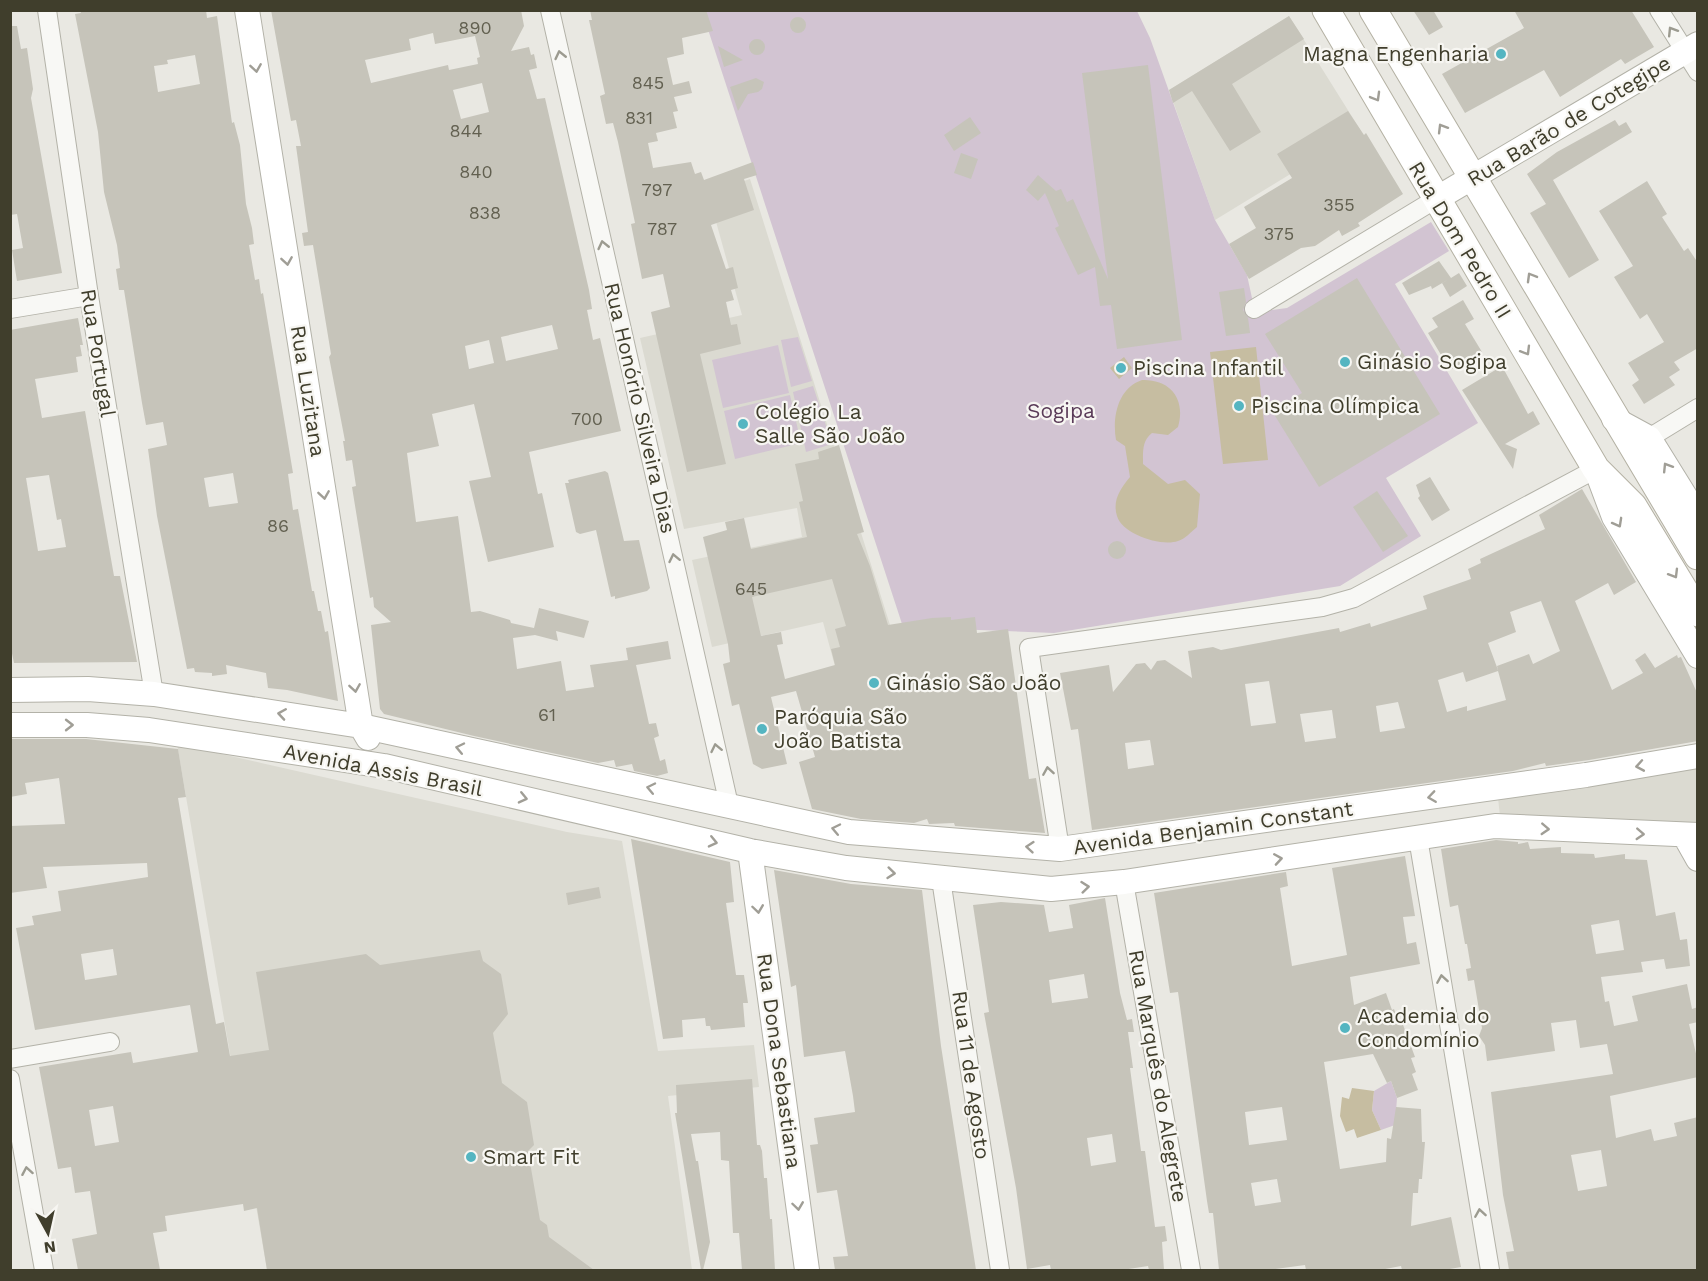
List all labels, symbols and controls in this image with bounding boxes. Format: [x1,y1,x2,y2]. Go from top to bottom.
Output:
house number: 890 [458,17,492,38]
one-way arrow [1668,27,1680,37]
place label: Magna Engenharia [1303,41,1489,66]
marker: Magna Engenharia [1494,47,1508,61]
one-way arrow [554,50,567,60]
street label: Rua Barão de Cotegipe [1462,50,1675,191]
one-way arrow [250,64,262,73]
house number: 845 [632,72,664,93]
one-way arrow [1369,91,1381,101]
house number: 831 [625,107,653,128]
house number: 844 [449,120,483,141]
one-way arrow [1438,124,1450,134]
street label: Rua Dom Pedro II [1404,157,1517,323]
house number: 840 [459,161,493,182]
house number: 797 [642,179,672,200]
house number: 355 [1323,194,1355,215]
house number: 838 [469,202,501,223]
house number: 787 [647,218,677,239]
house number: 375 [1264,223,1294,244]
one-way arrow [598,240,611,250]
one-way arrow [280,255,293,265]
one-way arrow [1526,273,1538,283]
street label: Rua Honório Silveira Dias [599,280,682,536]
street label: Rua Portugal [76,287,121,419]
street label: Rua Luzitana [286,323,331,459]
one-way arrow [1518,345,1530,355]
place label: Ginásio Sogipa [1357,349,1507,374]
place label: Piscina Infantil [1133,355,1284,380]
marker: Ginásio Sogipa [1338,355,1352,369]
marker: Piscina Infantil [1114,361,1128,375]
place label: Piscina Olímpica [1251,393,1420,418]
park label: Sogipa [1027,398,1095,423]
place label: Colégio La Salle São João [755,399,905,448]
marker: Piscina Olímpica [1232,399,1246,413]
house number: 700 [571,408,603,429]
marker: Colégio La Salle São João [736,417,750,431]
one-way arrow [1662,463,1674,473]
one-way arrow [318,490,330,500]
house number: 86 [267,515,289,536]
one-way arrow [1611,517,1622,527]
one-way arrow [668,553,681,563]
one-way arrow [1667,568,1678,578]
house number: 645 [735,578,767,599]
place label: Ginásio São João [886,670,1061,695]
marker: Ginásio São João [867,676,881,690]
one-way arrow [348,682,361,692]
house number: 61 [538,704,556,725]
place label: Paróquia São João Batista [774,704,908,753]
one-way arrow [278,708,287,720]
one-way arrow [64,719,73,731]
marker: Paróquia São João Batista [755,722,769,736]
street label: Avenida Assis Brasil [281,738,485,801]
one-way arrow [455,742,465,755]
one-way arrow [710,743,723,753]
one-way arrow [1635,759,1645,772]
one-way arrow [1043,766,1055,775]
one-way arrow [646,783,656,796]
one-way arrow [1427,790,1436,802]
one-way arrow [518,791,528,804]
street label: Avenida Benjamin Constant [1072,795,1354,860]
one-way arrow [1540,822,1550,835]
one-way arrow [832,823,842,836]
one-way arrow [1636,827,1645,840]
one-way arrow [708,835,718,848]
one-way arrow [1026,841,1035,854]
one-way arrow [1273,853,1283,865]
one-way arrow [886,866,895,879]
one-way arrow [1080,881,1090,894]
one-way arrow [751,904,764,913]
street label: Rua Marquês do Alegrete [1124,948,1193,1204]
street label: Rua Dona Sebastiana [752,952,807,1170]
one-way arrow [1436,974,1448,984]
street label: Rua 11 de Agosto [947,989,996,1161]
place label: Academia do Condomínio [1357,1003,1490,1052]
marker: Academia do Condomínio [1338,1021,1352,1035]
place label: Smart Fit [483,1144,580,1169]
marker: Smart Fit [464,1150,478,1164]
one-way arrow [21,1167,33,1176]
one-way arrow [792,1201,804,1211]
north arrow [18,1203,78,1263]
one-way arrow [1475,1208,1487,1217]
text: N [43,1237,57,1258]

